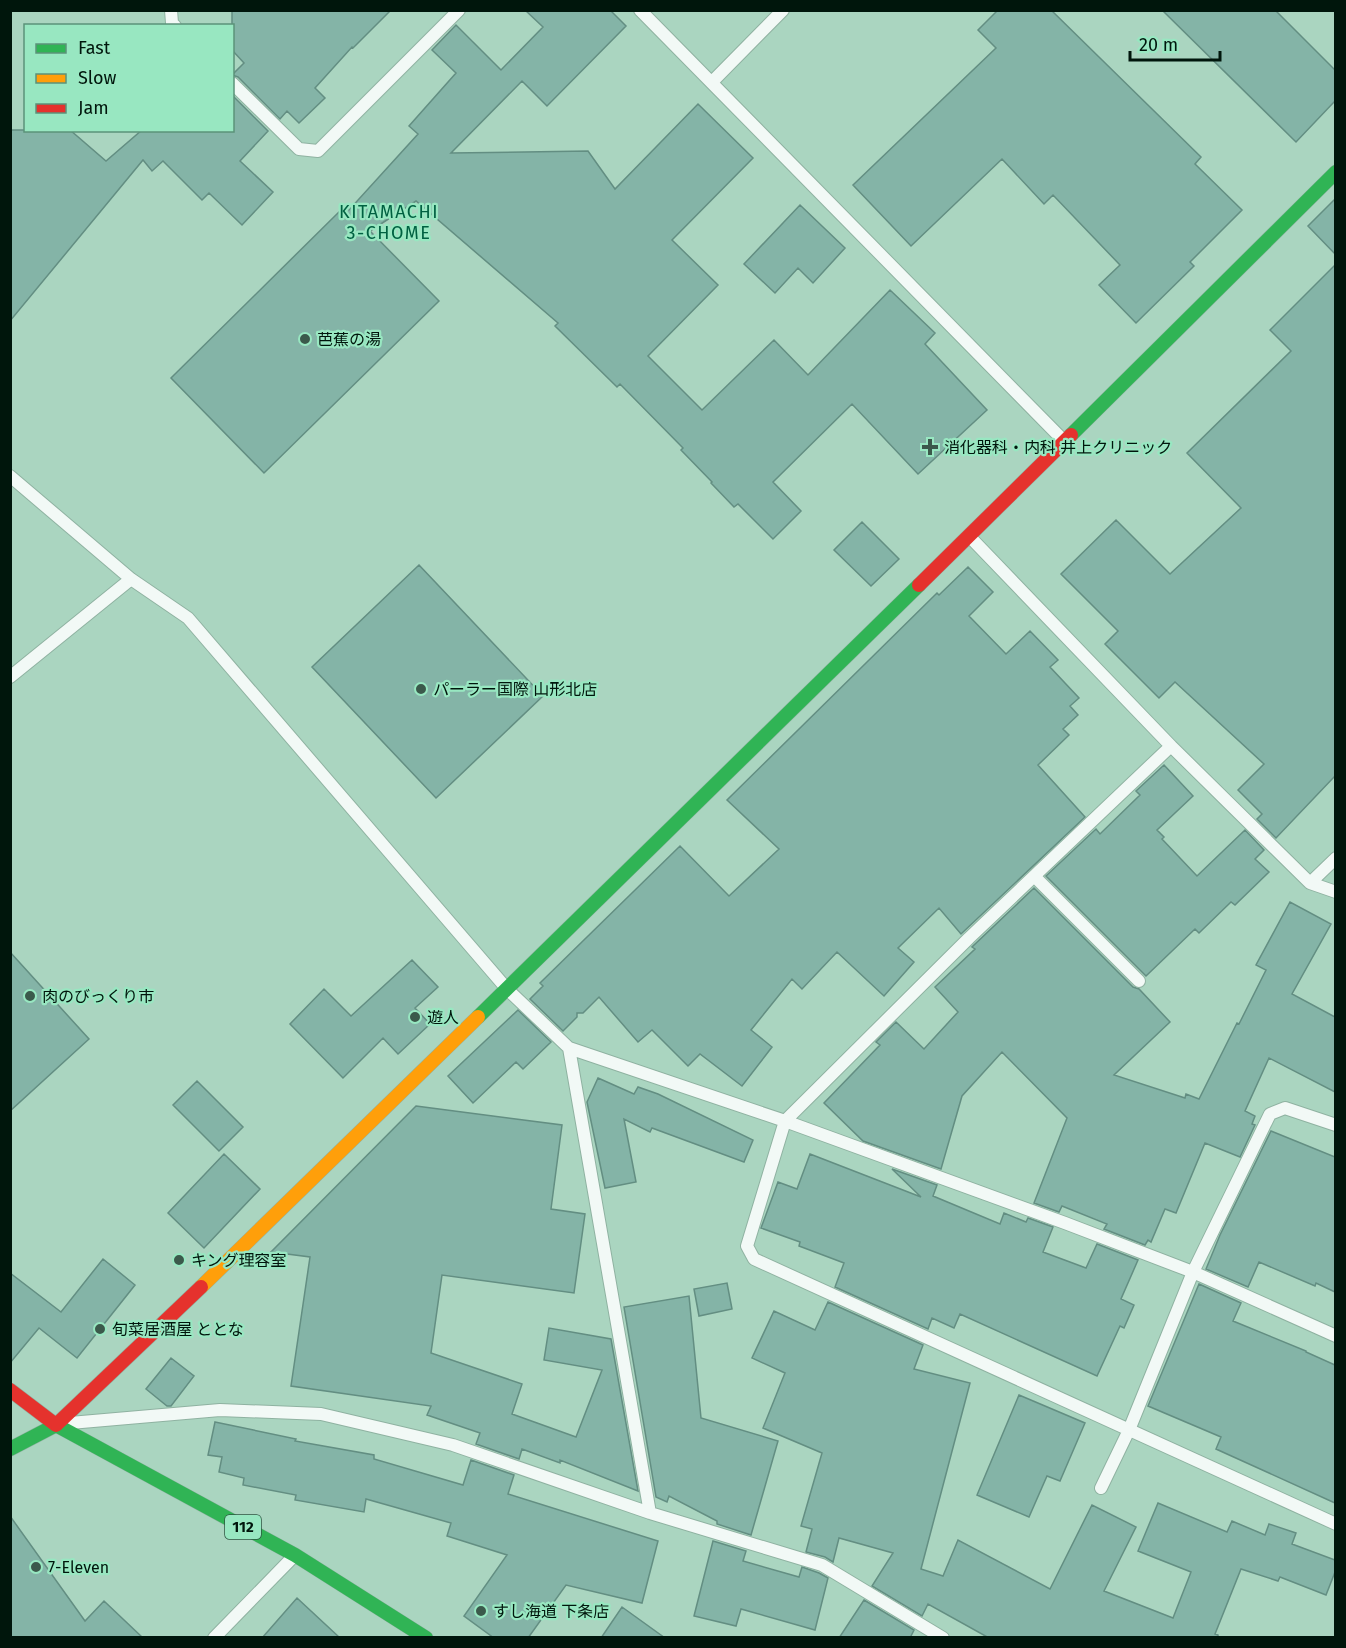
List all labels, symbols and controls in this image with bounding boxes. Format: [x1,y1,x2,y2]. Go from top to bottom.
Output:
legend [24,24,234,132]
scale bar [1130,24,1220,62]
text: 20 m [1139,34,1178,56]
text: Fast [78,37,111,59]
text: Slow [78,67,117,89]
text: Jam [78,97,109,119]
district label: KITAMACHI 3-CHOME [339,201,439,244]
place label: 芭蕉の湯 [317,330,381,349]
marker: 芭蕉の湯 [298,332,312,346]
marker: 消化器科・内科 井上クリニック [921,438,939,456]
place label: 消化器科・内科 井上クリニック [944,438,1172,457]
place label: パーラー国際 山形北店 [433,680,597,699]
marker: パーラー国際 山形北店 [414,682,428,696]
place label: 肉のびっくり市 [42,987,154,1006]
marker: 肉のびっくり市 [23,989,37,1003]
place label: 遊人 [427,1008,459,1027]
marker: 遊人 [408,1010,422,1024]
place label: キング理容室 [191,1251,287,1270]
marker: キング理容室 [172,1253,186,1267]
place label: 旬菜居酒屋 ととな [112,1320,244,1339]
marker: 旬菜居酒屋 ととな [93,1322,107,1336]
road number: 112 [225,1515,261,1539]
place label: 7-Eleven [48,1558,109,1577]
marker: 7-Eleven [29,1560,43,1574]
place label: すし海道 下条店 [493,1602,609,1621]
marker: すし海道 下条店 [474,1604,488,1618]

